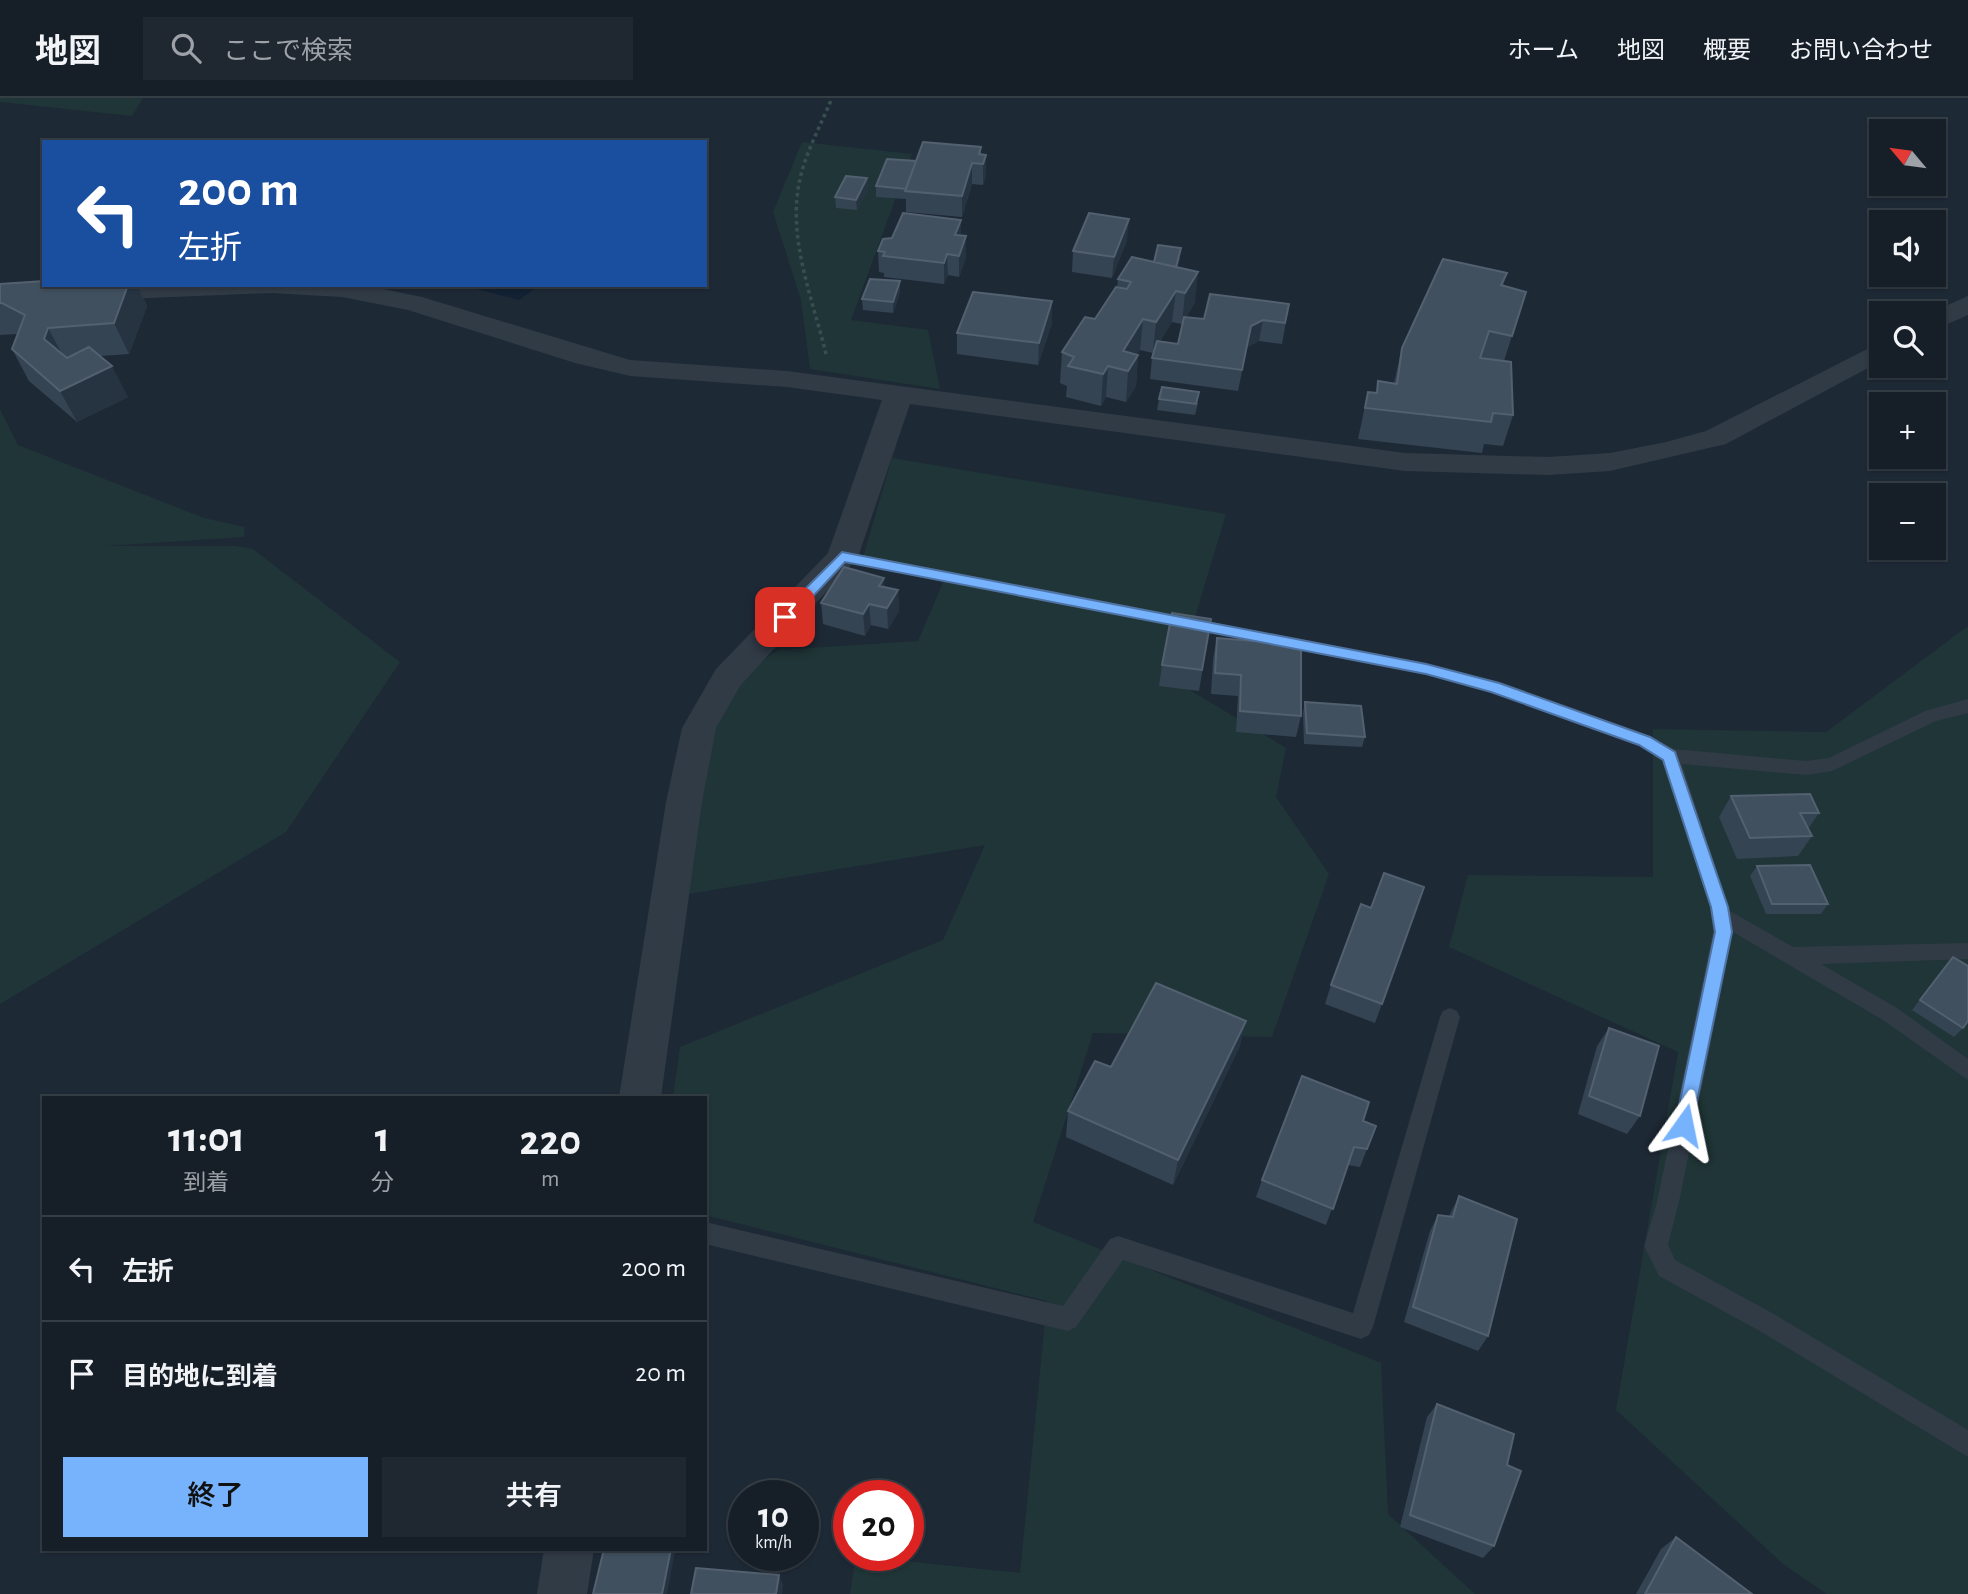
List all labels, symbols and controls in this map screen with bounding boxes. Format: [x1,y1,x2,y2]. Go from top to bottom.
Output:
search box [143,17,633,80]
icon: search [167,29,205,67]
text: 地図 [35,36,101,69]
text: ここで検索 [223,38,353,64]
text: ホーム [1508,39,1579,63]
text: 地図 [1617,39,1665,63]
text: 概要 [1703,39,1751,63]
text: お問い合わせ [1789,39,1933,63]
north arrow [1869,119,1946,196]
map controls [1869,119,1946,560]
text: 200 m [178,166,299,215]
icon: left [63,168,154,259]
button: sound [1869,210,1946,287]
text: 左折 [178,232,242,264]
button: search [1869,301,1946,378]
button: + [1869,392,1946,469]
button: − [1869,483,1946,560]
pin [755,587,815,647]
icon: arrive [766,598,804,636]
position arrow [1647,1088,1721,1162]
text: 11:01 [168,1117,245,1159]
text: 1 [375,1117,390,1159]
text: 220 [520,1120,581,1162]
text: m [541,1168,560,1191]
text: 到着 [183,1172,229,1195]
text: 分 [371,1172,394,1195]
icon: left [63,1250,101,1288]
text: 200 m [622,1255,686,1281]
text: 左折 [122,1259,174,1285]
icon: arrive [63,1355,101,1393]
text: 20 m [635,1360,686,1386]
text: 目的地に到着 [122,1364,278,1390]
button: 終了 [63,1457,368,1537]
button: 共有 [382,1457,686,1537]
speed limit sign: 20 [833,1480,924,1571]
text: 10 [758,1499,789,1534]
text: km/h [755,1534,792,1552]

